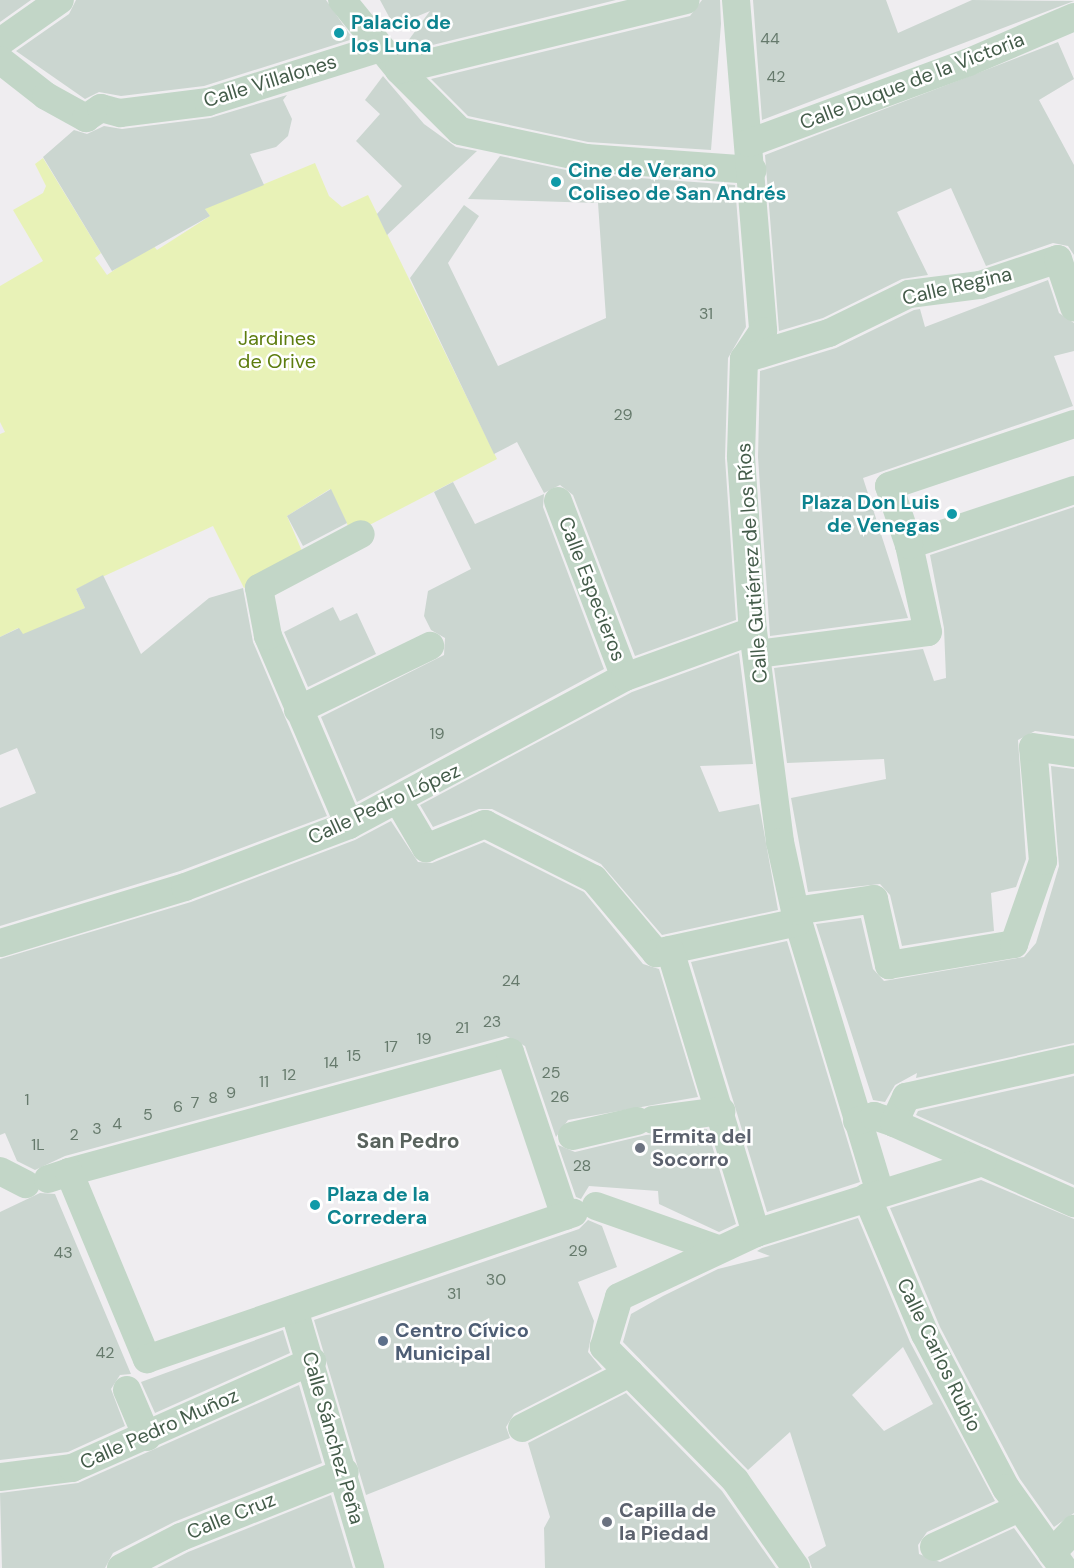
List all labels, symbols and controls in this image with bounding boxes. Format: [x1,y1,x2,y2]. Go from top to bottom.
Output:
place label: Palacio de los Luna [351,10,451,57]
marker: Palacio de los Luna [332,26,346,40]
street label: Calle Duque de la Victoria [796,27,1028,135]
house number: 44 [760,29,780,49]
street label: Calle Villalones [201,49,339,113]
house number: 42 [767,67,785,87]
place label: Cine de Verano Coliseo de San Andrés [568,158,786,205]
marker: Cine de Verano Coliseo de San Andrés [549,175,563,189]
street label: Calle Regina [900,262,1014,310]
house number: 31 [699,304,713,324]
park label: Jardines de Orive [238,326,316,373]
house number: 29 [613,405,633,425]
street label: Calle Gutiérrez de los Ríos [732,442,772,684]
place label: Plaza Don Luis de Venegas [801,490,940,537]
marker: Plaza Don Luis de Venegas [945,507,959,521]
street label: Calle Especieros [553,513,631,665]
house number: 19 [429,724,445,744]
street label: Calle Pedro López [304,758,464,850]
house number: 24 [502,971,520,991]
house number: 23 [483,1012,501,1032]
house number: 21 [455,1018,469,1038]
house number: 19 [416,1029,432,1049]
house number: 17 [384,1037,398,1057]
house number: 15 [347,1046,361,1066]
house number: 14 [324,1053,338,1073]
house number: 25 [542,1063,560,1083]
house number: 12 [282,1065,296,1085]
house number: 11 [259,1072,269,1092]
house number: 9 [226,1083,236,1103]
house number: 26 [550,1087,570,1107]
house number: 8 [208,1088,218,1108]
house number: 1 [25,1090,29,1110]
house number: 7 [191,1093,199,1113]
house number: 6 [173,1097,183,1117]
house number: 5 [143,1105,153,1125]
house number: 4 [112,1114,122,1134]
house number: 3 [92,1119,102,1139]
place label: Ermita del Socorro [652,1124,752,1171]
house number: 2 [69,1125,79,1145]
district label: San Pedro [357,1128,459,1154]
house number: 1L [31,1135,45,1155]
marker: Ermita del Socorro [633,1141,647,1155]
house number: 28 [573,1156,591,1176]
place label: Plaza de la Corredera [327,1182,429,1229]
marker: Plaza de la Corredera [308,1198,322,1212]
house number: 29 [568,1241,588,1261]
house number: 43 [53,1243,73,1263]
house number: 30 [486,1270,506,1290]
street label: Calle Carlos Rubio [891,1274,987,1436]
house number: 31 [447,1284,461,1304]
place label: Centro Cívico Municipal [395,1318,529,1365]
marker: Centro Cívico Municipal [376,1334,390,1348]
house number: 42 [96,1343,114,1363]
street label: Calle Sánchez Peña [297,1349,369,1527]
street label: Calle Pedro Muñoz [76,1383,242,1475]
street label: Calle Cruz [183,1487,279,1545]
place label: Capilla de la Piedad [619,1498,716,1545]
marker: Capilla de la Piedad [600,1515,614,1529]

